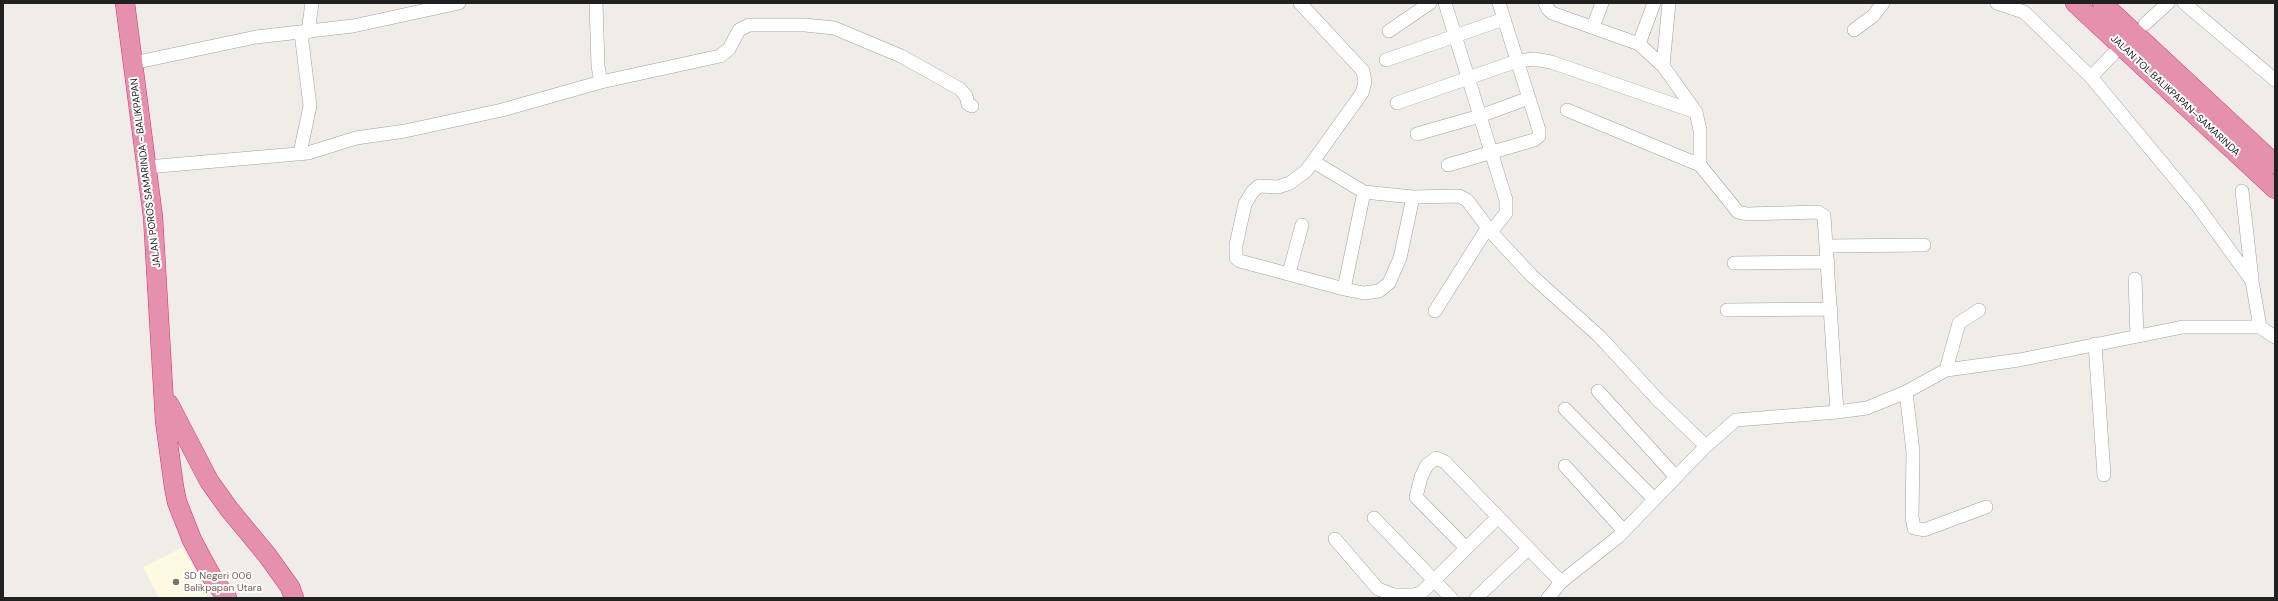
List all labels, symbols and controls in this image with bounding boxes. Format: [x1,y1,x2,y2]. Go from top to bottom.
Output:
street label: JALAN TOL BALIKPAPAN–SAMARINDA [2108,33,2242,159]
street label: JALAN POROS SAMARINDA - BALIKPAPAN [128,77,164,269]
place label: SD Negeri 006 Balikpapan Utara [184,570,262,594]
marker: SD Negeri 006 Balikpapan Utara [171,577,181,587]

